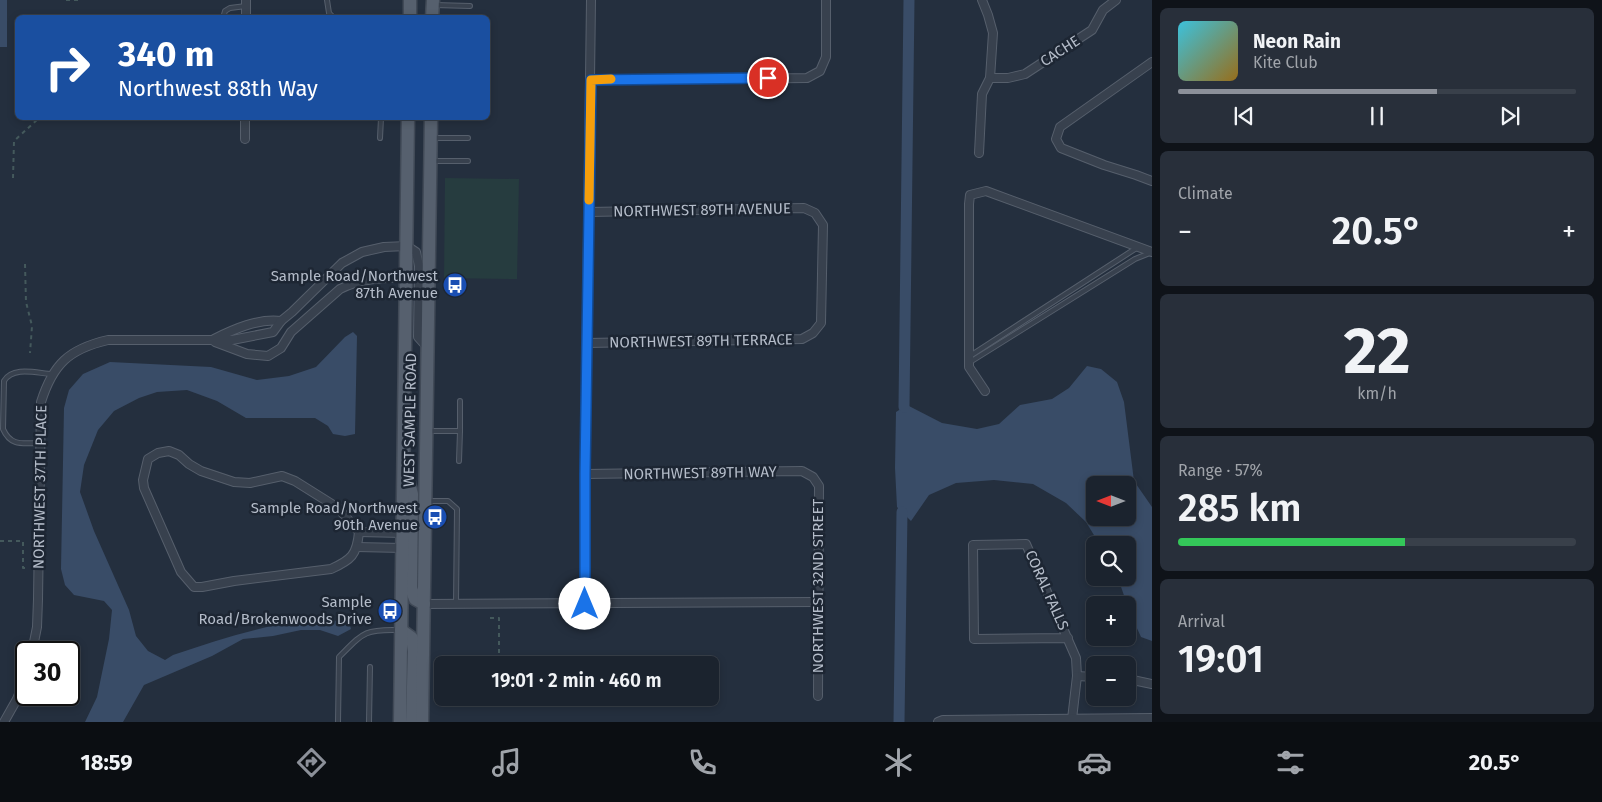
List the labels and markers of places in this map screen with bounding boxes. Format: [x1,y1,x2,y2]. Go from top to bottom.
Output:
pin [747,57,789,99]
place label: Sample Road/Northwest 87th Avenue [271,267,439,302]
bus stop icon: Sample Road/Northwest 87th Avenue [442,272,468,298]
place label: Sample Road/Northwest 90th Avenue [251,499,419,534]
bus stop icon: Sample Road/Northwest 90th Avenue [422,504,448,530]
place label: Sample Road/Brokenwoods Drive [198,593,372,628]
bus stop icon: Sample Road/Brokenwoods Drive [377,598,403,624]

